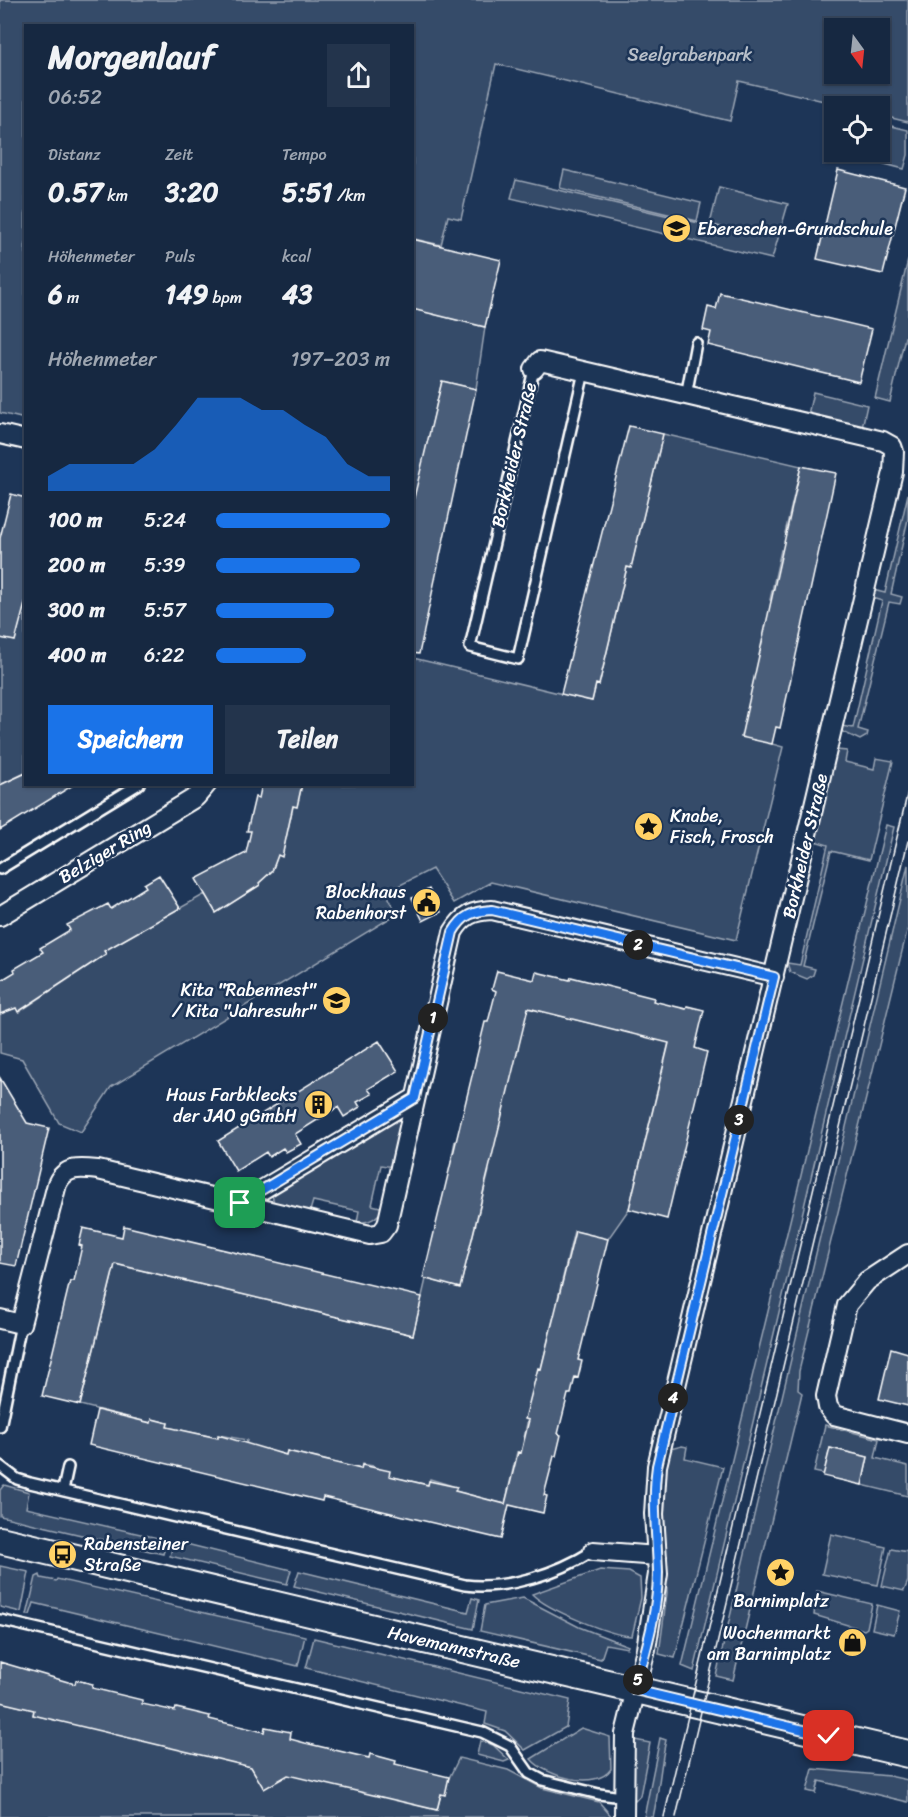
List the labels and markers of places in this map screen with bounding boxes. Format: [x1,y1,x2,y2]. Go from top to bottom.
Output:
school or university icon: Ebereschen-Grundschule [660,213,692,245]
place label: Ebereschen-Grundschule [697,213,893,245]
place label: Knabe, Fisch, Frosch [670,800,774,853]
place icon: Knabe, Fisch, Frosch [633,810,665,842]
place label: Blockhaus Rabenhorst [316,876,407,929]
public building icon: Blockhaus Rabenhorst [411,886,443,918]
pin: 2 [623,930,653,960]
place label: Kita "Rabennest" / Kita "Jahresuhr" [172,974,318,1027]
school or university icon: Kita "Rabennest" / Kita "Jahresuhr" [321,984,353,1016]
pin: 1 [418,1003,448,1033]
place label: Haus Farbklecks der JAO gGmbH [166,1079,298,1132]
building icon: Haus Farbklecks der JAO gGmbH [302,1089,334,1121]
pin: 3 [724,1105,754,1135]
pin [214,1177,265,1228]
pin: 4 [658,1383,688,1413]
place label: Rabensteiner Straße [84,1528,190,1581]
bus stop icon: Rabensteiner Straße [47,1538,79,1570]
place icon: Barnimplatz [765,1556,797,1588]
place label: Barnimplatz [733,1585,829,1617]
place label: Wochenmarkt am Barnimplatz [707,1617,831,1670]
shop icon: Wochenmarkt am Barnimplatz [836,1627,868,1659]
pin: 5 [623,1665,653,1695]
pin [803,1710,854,1761]

